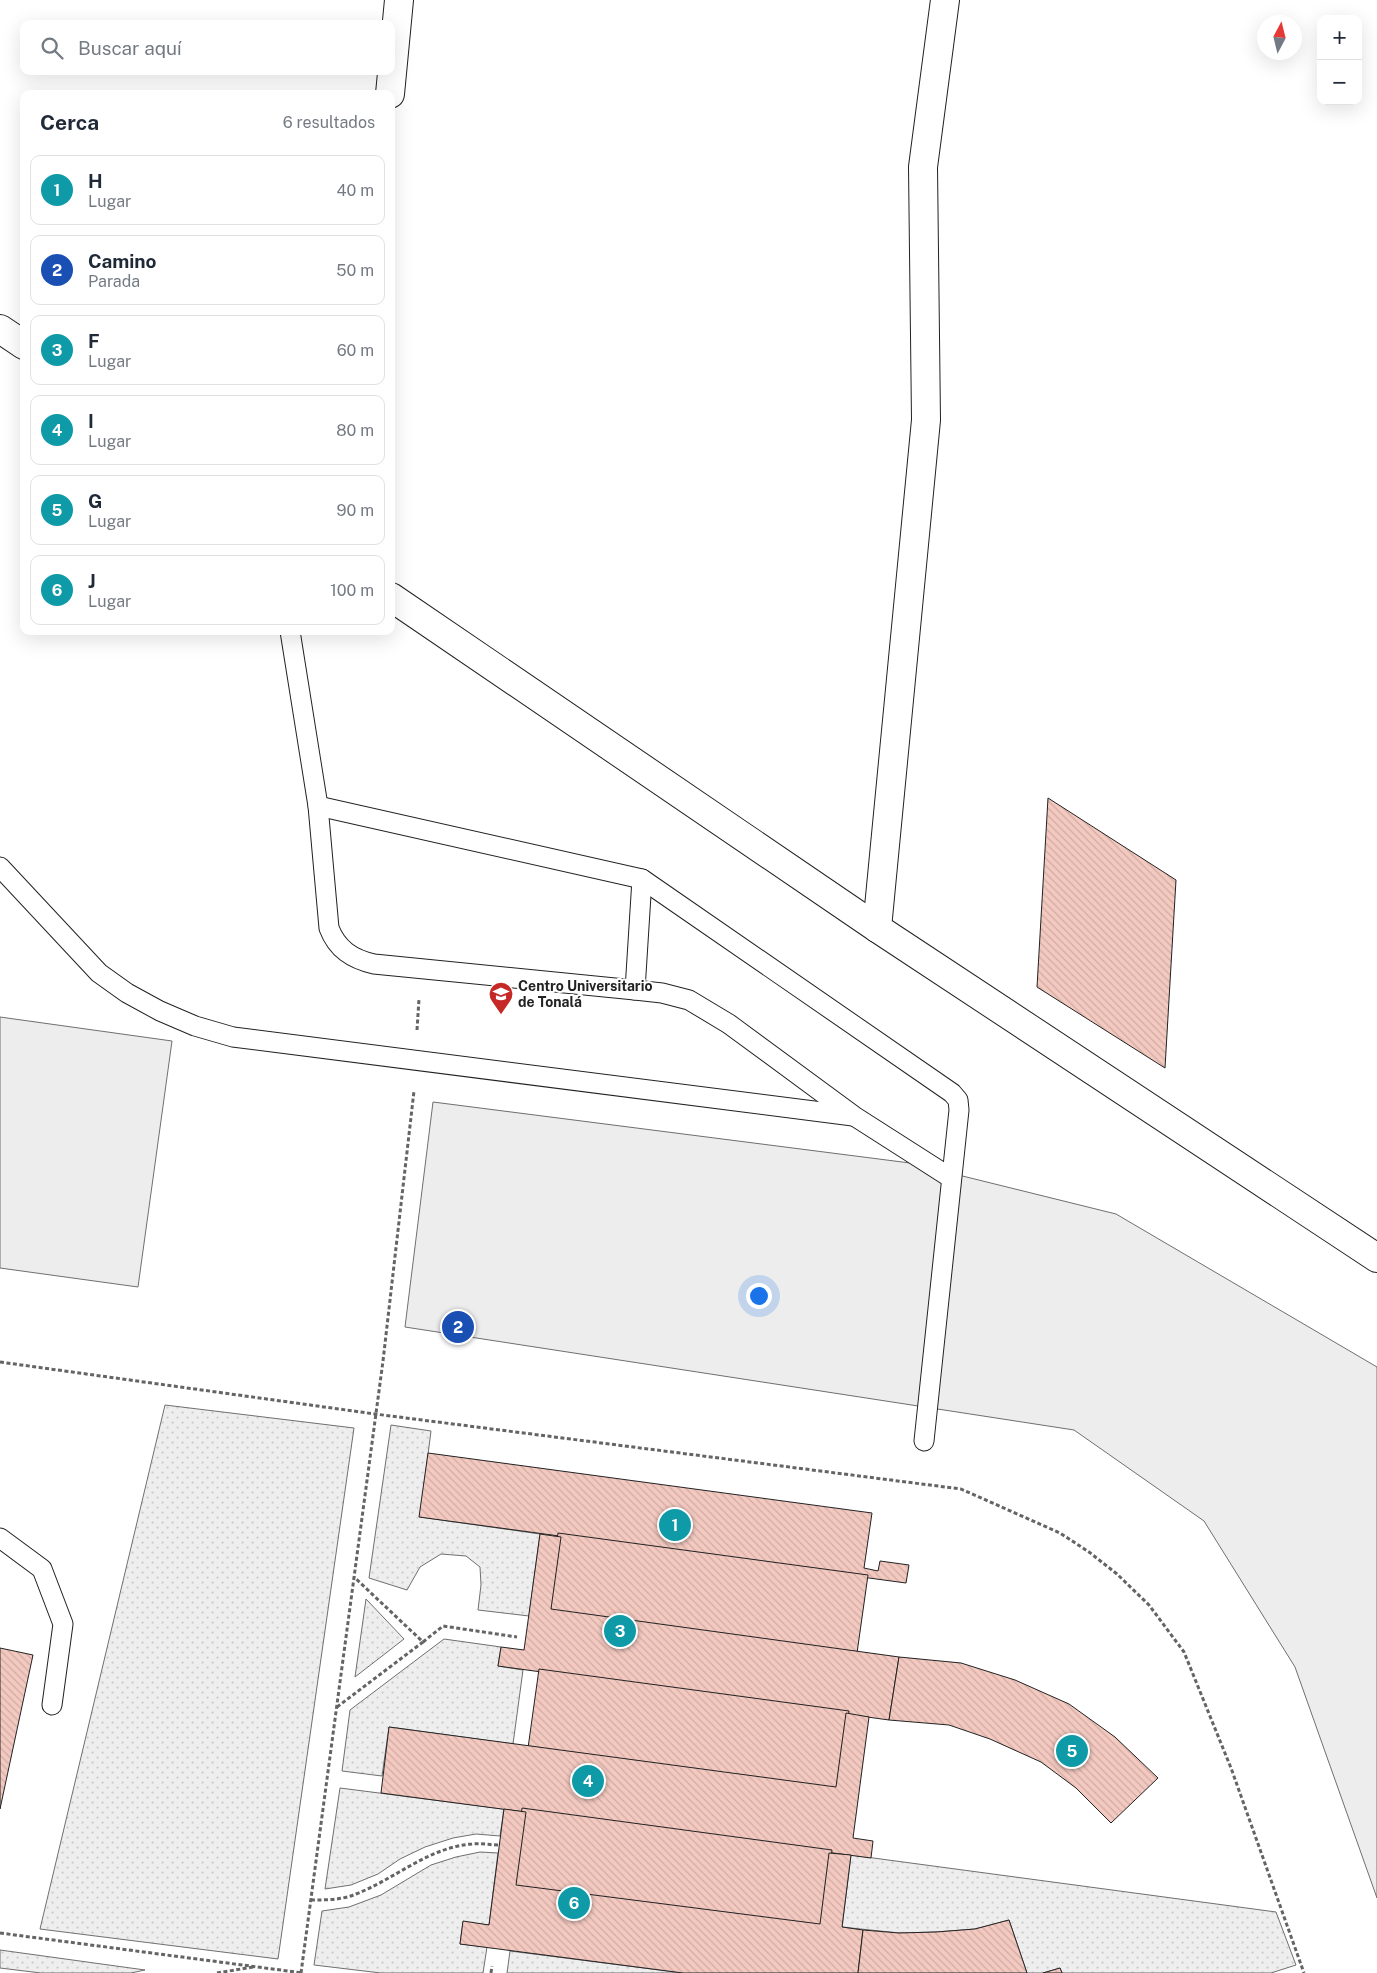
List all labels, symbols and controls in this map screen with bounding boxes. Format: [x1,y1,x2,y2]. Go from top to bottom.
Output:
north arrow [1257,15,1302,60]
map controls [1317,15,1362,105]
button: + [1317,15,1362,60]
search box [20,20,395,75]
icon: search [38,34,66,62]
text: Buscar aquí [78,37,182,59]
button: − [1317,60,1362,105]
text: Cerca [40,110,99,135]
text: 6 resultados [283,113,375,132]
text: H [88,170,103,192]
text: 1 [54,181,60,200]
text: 40 m [336,181,374,200]
text: Lugar [88,192,131,211]
text: Camino [88,250,157,272]
text: 2 [52,261,62,280]
text: 50 m [336,261,374,280]
text: Parada [88,272,140,291]
text: F [88,330,100,352]
text: 3 [52,341,62,360]
text: 60 m [337,341,374,360]
text: Lugar [88,352,131,371]
text: I [88,410,94,432]
text: 4 [52,421,62,440]
text: 80 m [336,421,374,440]
text: Lugar [88,432,131,451]
text: G [88,490,102,512]
text: 5 [52,501,62,520]
text: 90 m [337,501,374,520]
text: Lugar [88,512,131,531]
text: J [88,570,96,592]
text: 6 [52,581,62,600]
text: 100 m [330,581,374,600]
text: Lugar [88,592,131,611]
place label: Centro Universitario de Tonalá [518,978,652,1010]
school or university icon: Centro Universitario de Tonalá [488,981,514,1015]
your location [746,1283,772,1309]
pin: 2 [442,1308,474,1346]
pin: 1 [659,1506,691,1544]
pin: 3 [604,1612,636,1650]
pin: 5 [1056,1732,1088,1770]
pin: 4 [572,1762,604,1800]
pin: 6 [558,1884,590,1922]

